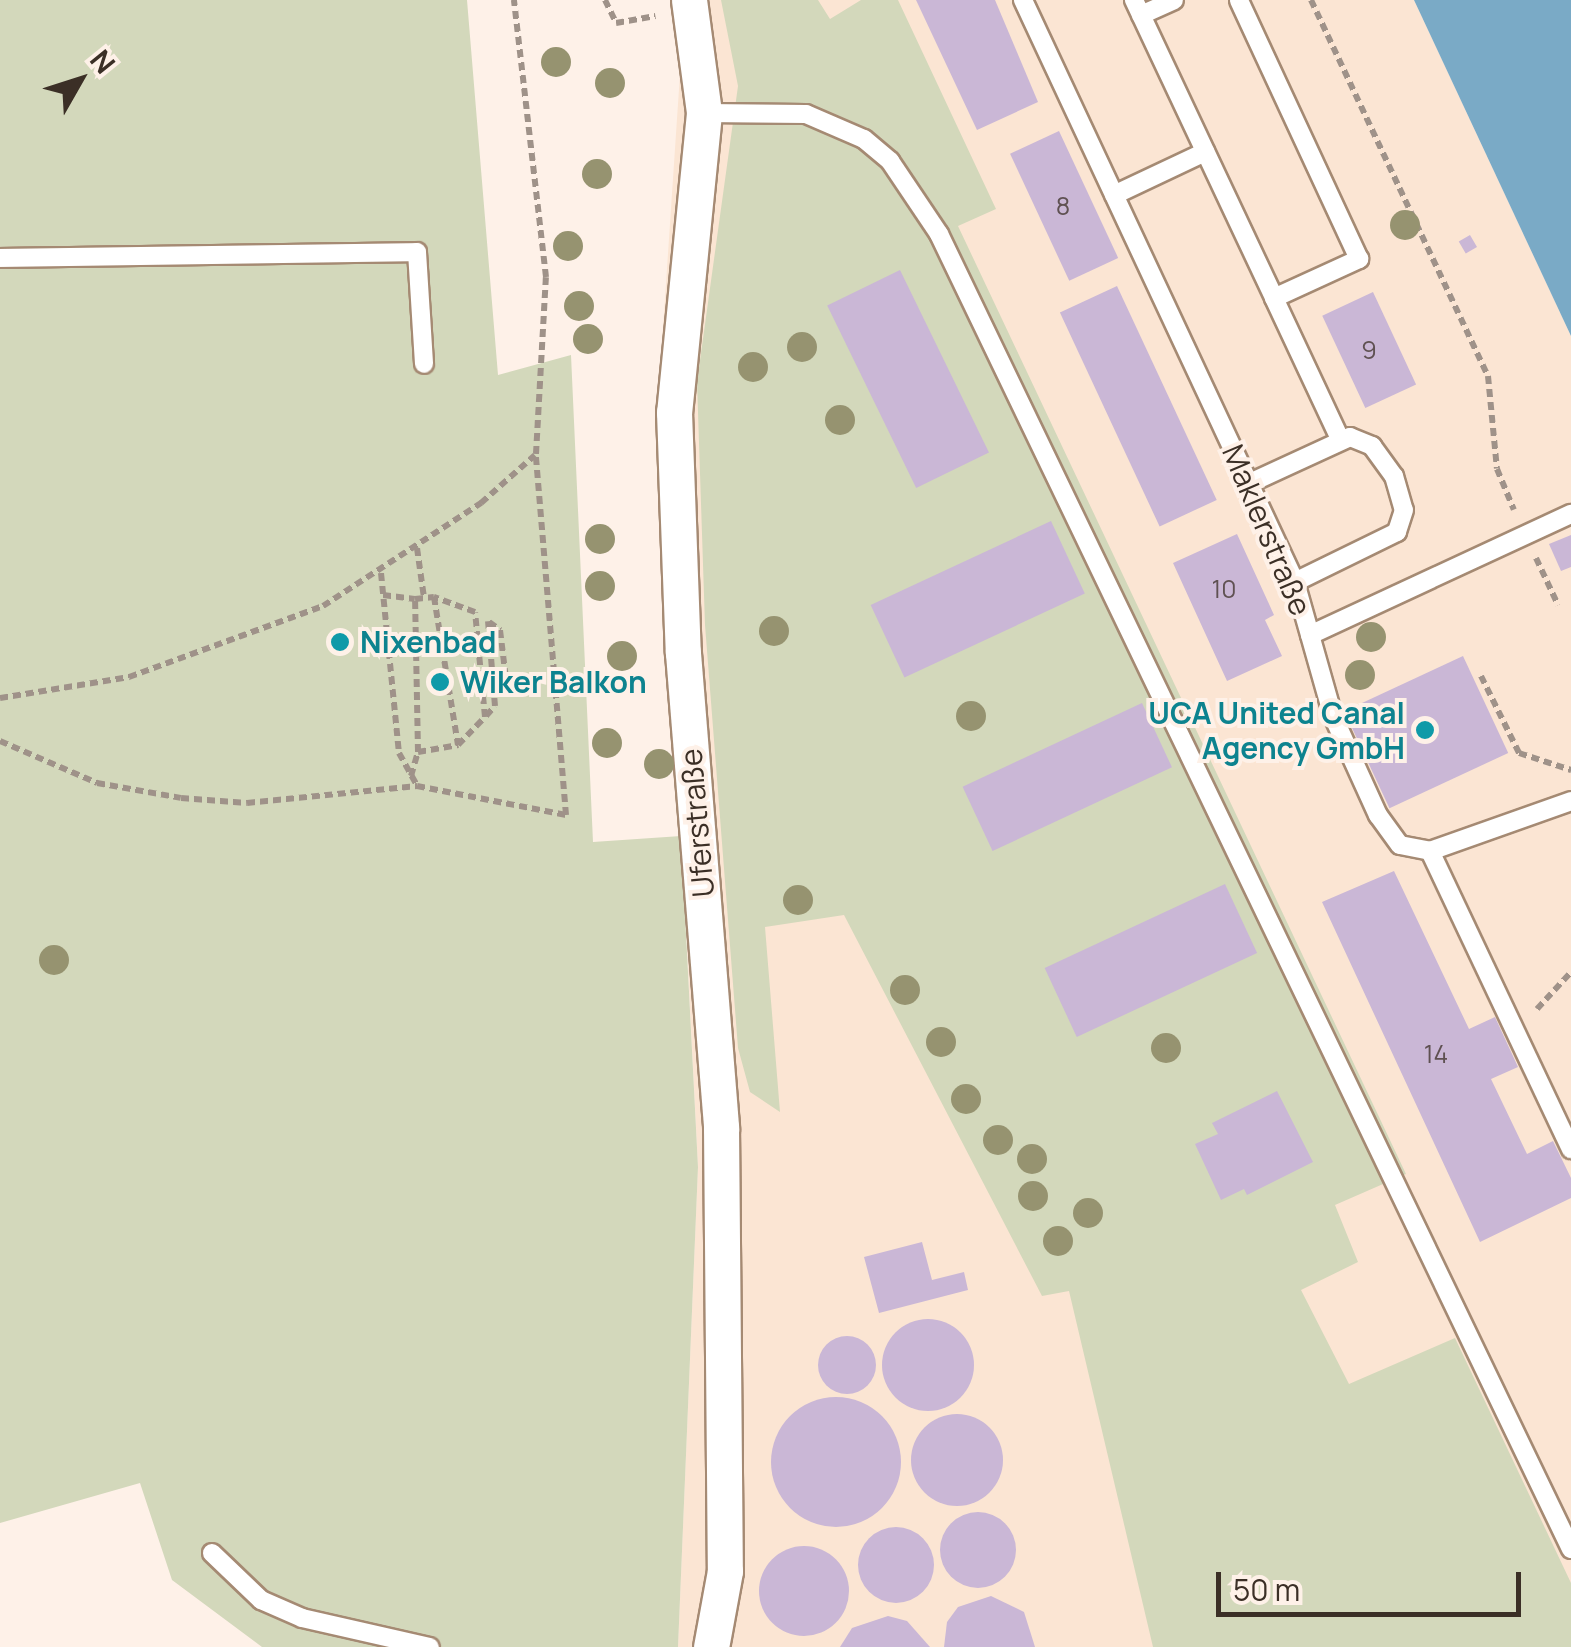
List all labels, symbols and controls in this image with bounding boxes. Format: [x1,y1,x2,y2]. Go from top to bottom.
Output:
north arrow [30,30,130,130]
text: N [82,41,124,81]
house number: 8 [1056,191,1070,221]
house number: 9 [1361,335,1377,365]
street label: Maklerstraße [1215,439,1319,621]
house number: 10 [1212,574,1236,604]
place label: Nixenbad [360,624,497,660]
marker: Nixenbad [329,631,351,653]
place label: Wiker Balkon [460,664,647,700]
marker: Wiker Balkon [429,671,451,693]
place label: UCA United Canal Agency GmbH [1148,695,1405,766]
marker: UCA United Canal Agency GmbH [1414,719,1436,741]
street label: Uferstraße [673,747,721,899]
house number: 14 [1424,1039,1448,1069]
scale bar [1221,1552,1526,1614]
text: 50 m [1233,1569,1300,1610]

